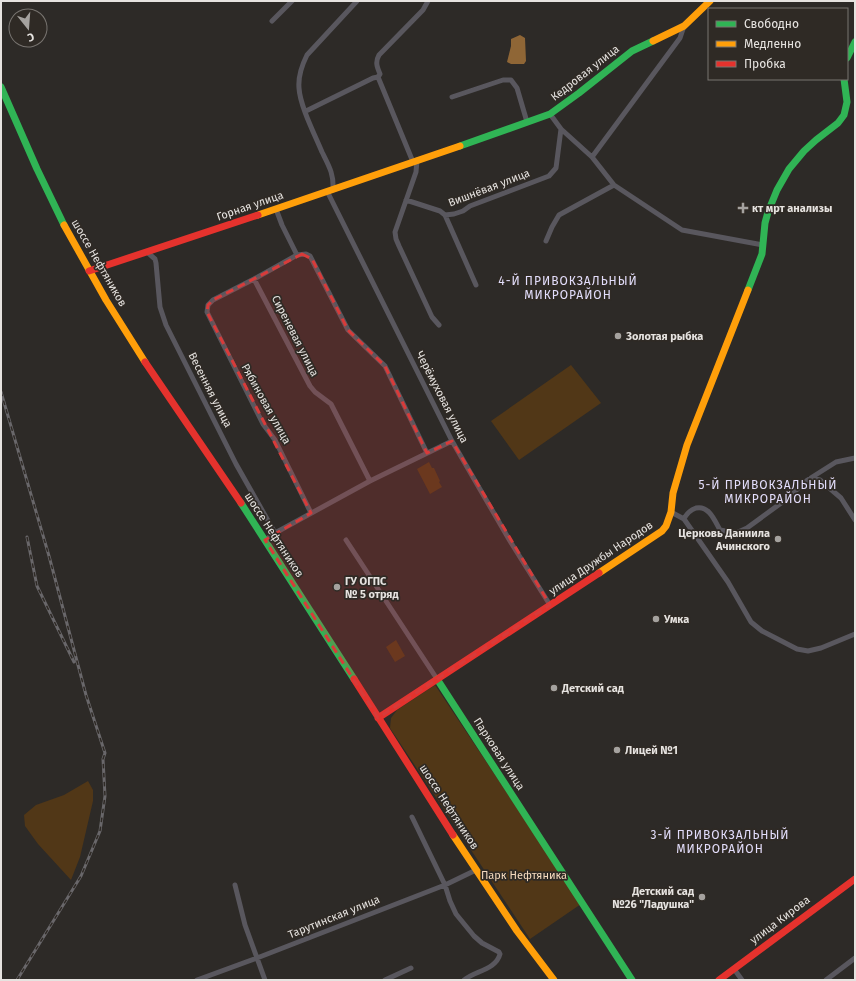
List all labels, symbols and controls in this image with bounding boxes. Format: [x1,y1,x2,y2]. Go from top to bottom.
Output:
north arrow [8,8,48,48]
legend [708,8,848,80]
text: Свободно [744,17,799,31]
text: С [25,30,36,44]
text: Медленно [744,37,801,51]
street label: Кедровая улица [548,42,622,104]
text: Пробка [744,57,786,71]
street label: Вишнёвая улица [446,166,532,210]
street label: Горная улица [215,189,285,223]
marker: кт мрт анализы [737,202,749,214]
place label: кт мрт анализы [752,202,832,215]
street label: шоссе Нефтяников [69,217,129,309]
district label: 4-Й ПРИВОКЗАЛЬНЫЙ МИКРОРАЙОН [498,273,638,302]
street label: Сиреневая улица [269,293,321,379]
place label: Золотая рыбка [625,330,703,343]
marker: Золотая рыбка [613,331,623,341]
street label: Черёмуховая улица [413,349,471,445]
street label: Весенняя улица [185,350,235,430]
street label: Рябиновая улица [239,362,293,446]
district label: 5-Й ПРИВОКЗАЛЬНЫЙ МИКРОРАЙОН [698,477,838,506]
street label: шоссе Нефтяников [242,490,306,580]
street label: улица Дружбы Народов [547,518,655,598]
place label: Церковь Даниила Ачинского [678,527,771,553]
marker: Церковь Даниила Ачинского [773,534,783,544]
place label: ГУ ОГПС № 5 отряд [345,575,399,601]
marker: ГУ ОГПС № 5 отряд [332,582,342,592]
place label: Умка [663,613,689,626]
marker: Умка [651,614,661,624]
place label: Детский сад [561,682,624,695]
marker: Детский сад [549,683,559,693]
street label: Парковая улица [471,715,527,793]
place label: Лицей №1 [625,744,678,757]
marker: Лицей №1 [612,745,622,755]
street label: шоссе Нефтяников [417,762,481,852]
district label: 3-Й ПРИВОКЗАЛЬНЫЙ МИКРОРАЙОН [650,827,790,856]
park label: Парк Нефтяника [481,869,567,882]
place label: Детский сад №26 "Ладушка" [612,885,694,911]
marker: Детский сад №26 "Ладушка" [697,892,707,902]
street label: Тарутинская улица [286,893,382,941]
street label: улица Кирова [747,893,813,947]

